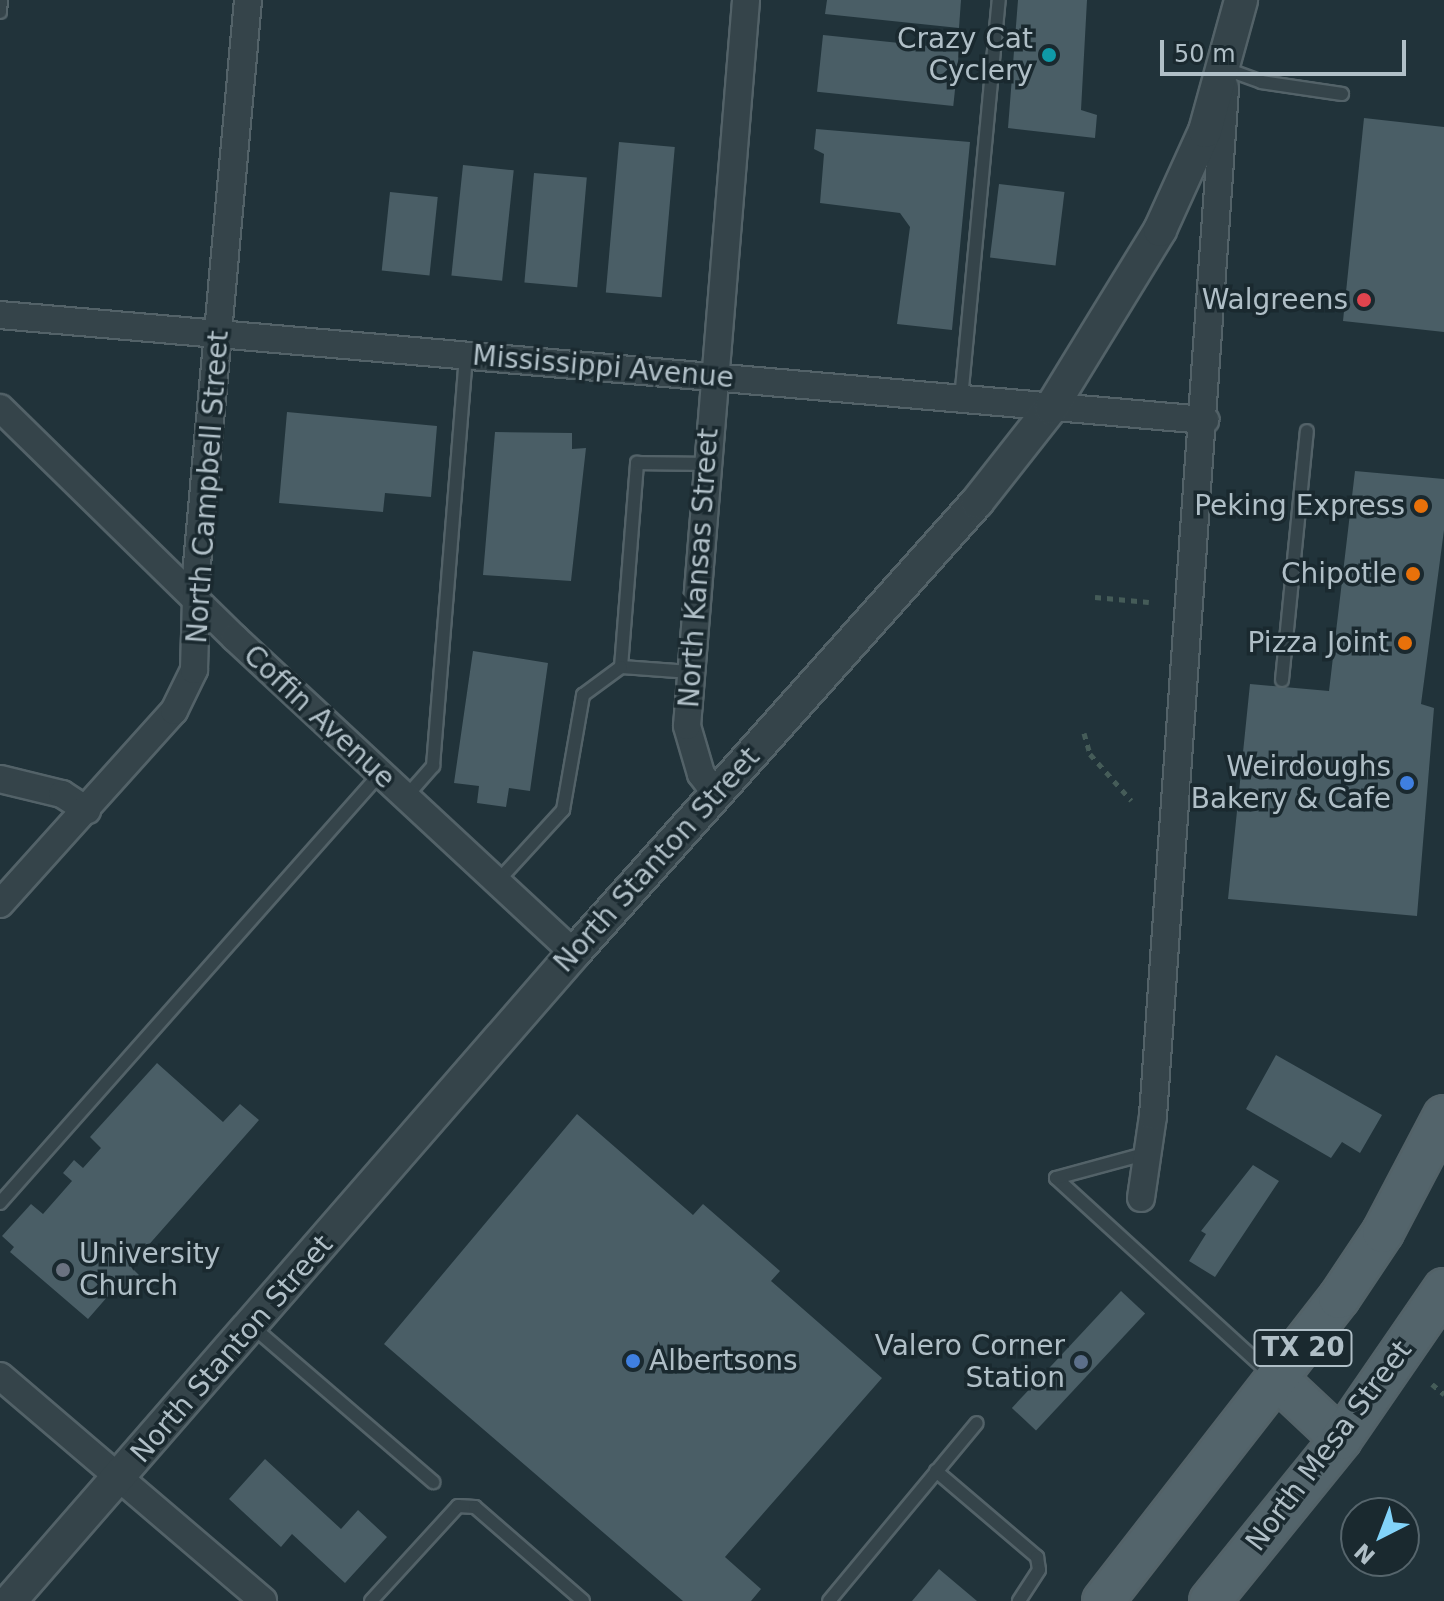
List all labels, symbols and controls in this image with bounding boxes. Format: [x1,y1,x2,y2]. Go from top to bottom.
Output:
place label: Crazy Cat Cyclery [897,22,1033,88]
scale bar [1164,24,1410,74]
text: 50 m [1174,40,1236,68]
marker: Crazy Cat Cyclery [1040,46,1058,64]
place label: Walgreens [1202,283,1348,317]
marker: Walgreens [1355,291,1373,309]
street label: North Campbell Street [180,329,236,645]
street label: Mississippi Avenue [471,339,735,395]
street label: North Kansas Street [672,427,726,709]
place label: Peking Express [1194,489,1405,523]
marker: Peking Express [1412,497,1430,515]
place label: Chipotle [1281,557,1397,591]
marker: Chipotle [1404,565,1422,583]
place label: Pizza Joint [1248,626,1389,660]
marker: Pizza Joint [1396,634,1414,652]
street label: Coffin Avenue [236,638,402,796]
street label: North Stanton Street [547,741,767,979]
place label: Weirdoughs Bakery & Cafe [1191,750,1391,816]
marker: Weirdoughs Bakery & Cafe [1398,774,1416,792]
street label: North Stanton Street [124,1228,340,1470]
place label: University Church [79,1237,220,1303]
marker: University Church [54,1261,72,1279]
road number: TX 20 [1253,1326,1353,1370]
place label: Valero Corner Station [875,1329,1065,1395]
street label: North Mesa Street [1239,1334,1419,1558]
place label: Albertsons [649,1344,797,1378]
marker: Albertsons [624,1352,642,1370]
marker: Valero Corner Station [1072,1353,1090,1371]
north arrow [1340,1497,1420,1577]

